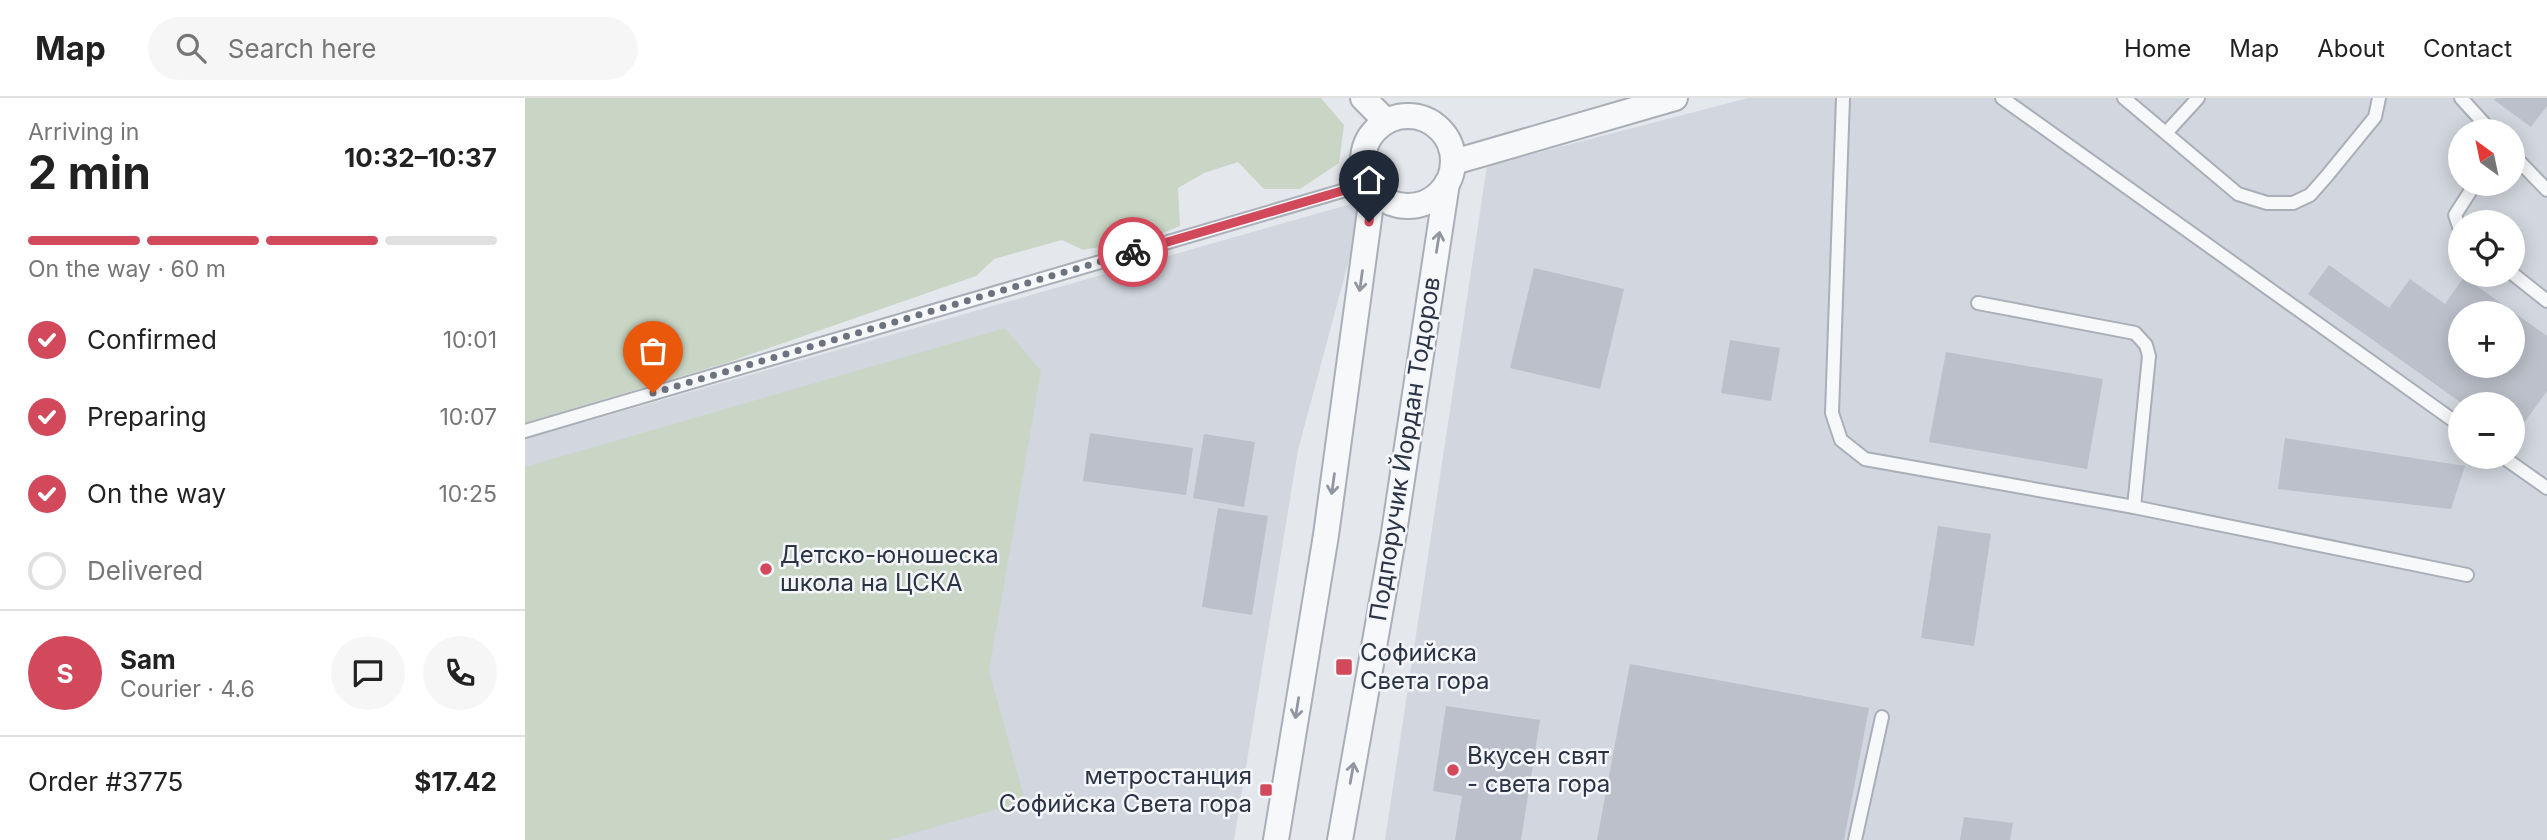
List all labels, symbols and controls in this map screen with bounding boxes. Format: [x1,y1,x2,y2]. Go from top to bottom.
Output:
search box [148,17,638,80]
text: Map [35,28,106,68]
icon: search [172,29,210,67]
text: Search here [228,33,376,64]
text: Home [2124,34,2191,63]
text: Map [2229,34,2279,63]
text: About [2317,34,2385,63]
text: Contact [2423,34,2512,63]
text: Arriving in [28,118,139,146]
north arrow [2448,119,2525,196]
map controls [2448,119,2525,469]
text: 10:32–10:37 [344,142,497,173]
text: 2 min [28,144,151,200]
pin [1339,150,1399,222]
icon: home [1350,161,1388,199]
button: locate [2448,210,2525,287]
courier [1098,217,1168,287]
one-way arrow [1432,231,1445,254]
icon: bike [1114,233,1152,271]
text: On the way · 60 m [28,255,226,283]
one-way arrow [1354,269,1367,292]
street label: Подпоручик Йордан Тодоров [1362,275,1446,623]
button: + [2448,301,2525,378]
icon: check [28,321,66,359]
pin [623,321,683,393]
text: Confirmed [87,324,217,355]
text: 10:01 [443,326,497,354]
icon: bag [634,332,672,370]
button: − [2448,392,2525,469]
icon: check [28,398,66,436]
text: Preparing [87,401,207,432]
text: 10:07 [439,403,497,431]
one-way arrow [1326,472,1339,494]
icon: check [28,475,66,513]
text: On the way [87,478,226,509]
text: 10:25 [439,480,497,508]
place label: Детско-юношеска школа на ЦСКА [780,540,999,597]
text: Delivered [87,555,203,586]
marker: Детско-юношеска школа на ЦСКА [758,561,774,577]
button: chat [331,636,405,710]
button: phone [423,636,497,710]
place label: Софийска Света гора [1360,638,1489,695]
text: Sam [120,644,176,675]
marker: Софийска Света гора [1334,657,1354,677]
text: S [56,658,74,689]
text: Courier · 4.6 [120,675,255,703]
one-way arrow [1290,696,1303,719]
place label: Вкусен свят - света гора [1467,741,1610,798]
place label: метростанция Софийска Света гора [999,761,1252,818]
one-way arrow [1346,762,1359,785]
marker: Вкусен свят - света гора [1445,762,1461,778]
text: Order #3775 [28,766,183,797]
text: $17.42 [414,766,497,797]
marker: метростанция Софийска Света гора [1258,782,1274,798]

